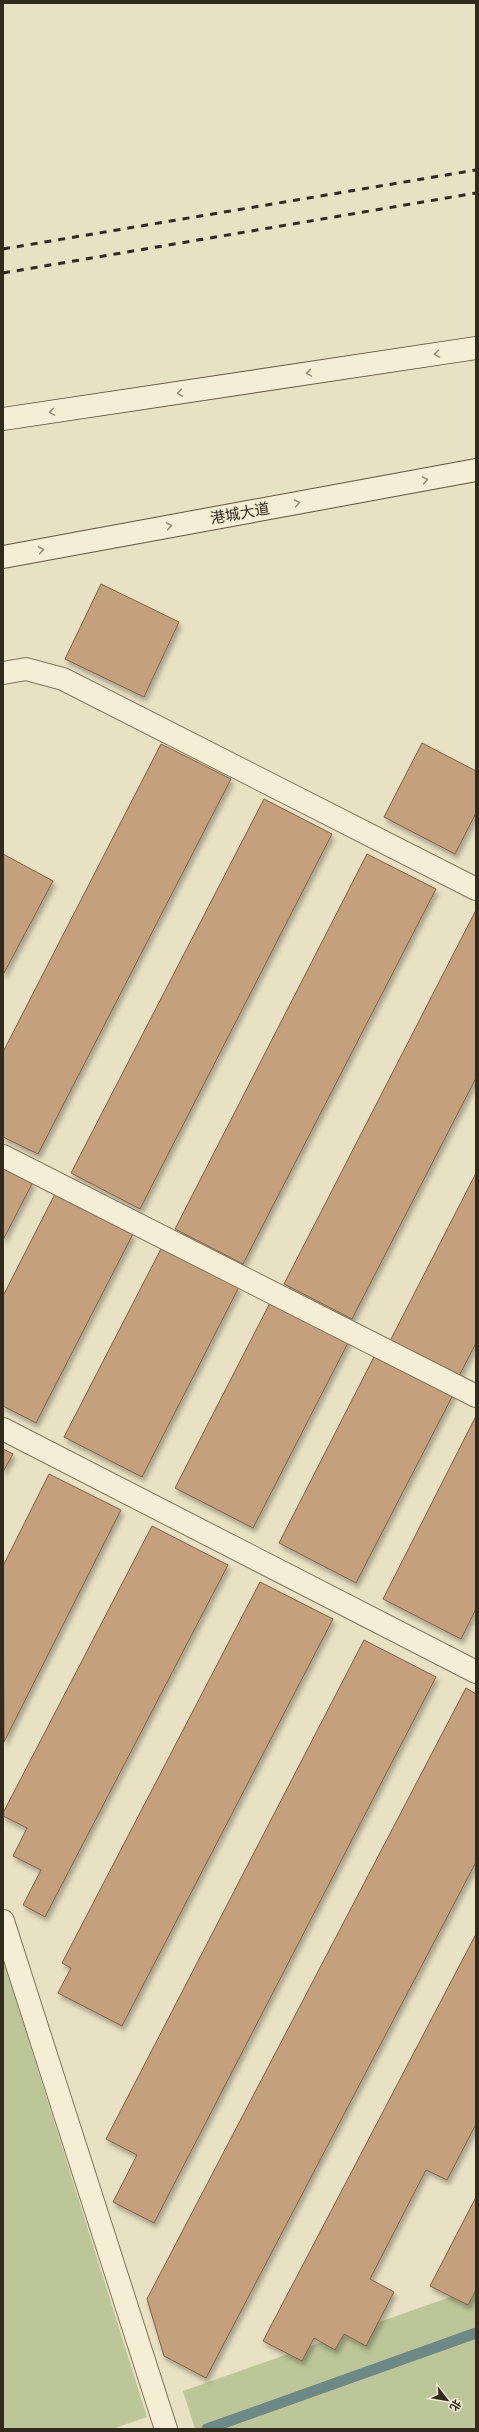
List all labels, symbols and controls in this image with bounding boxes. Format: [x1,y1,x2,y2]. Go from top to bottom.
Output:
one-way arrow [434,349,441,358]
one-way arrow [306,368,312,377]
one-way arrow [177,388,183,397]
one-way arrow [49,407,55,416]
one-way arrow [422,476,428,484]
street label: 港城大道 [208,497,272,531]
one-way arrow [294,499,300,508]
one-way arrow [166,523,172,531]
one-way arrow [38,546,44,555]
north arrow [427,2380,467,2420]
text: 北 [445,2396,465,2414]

